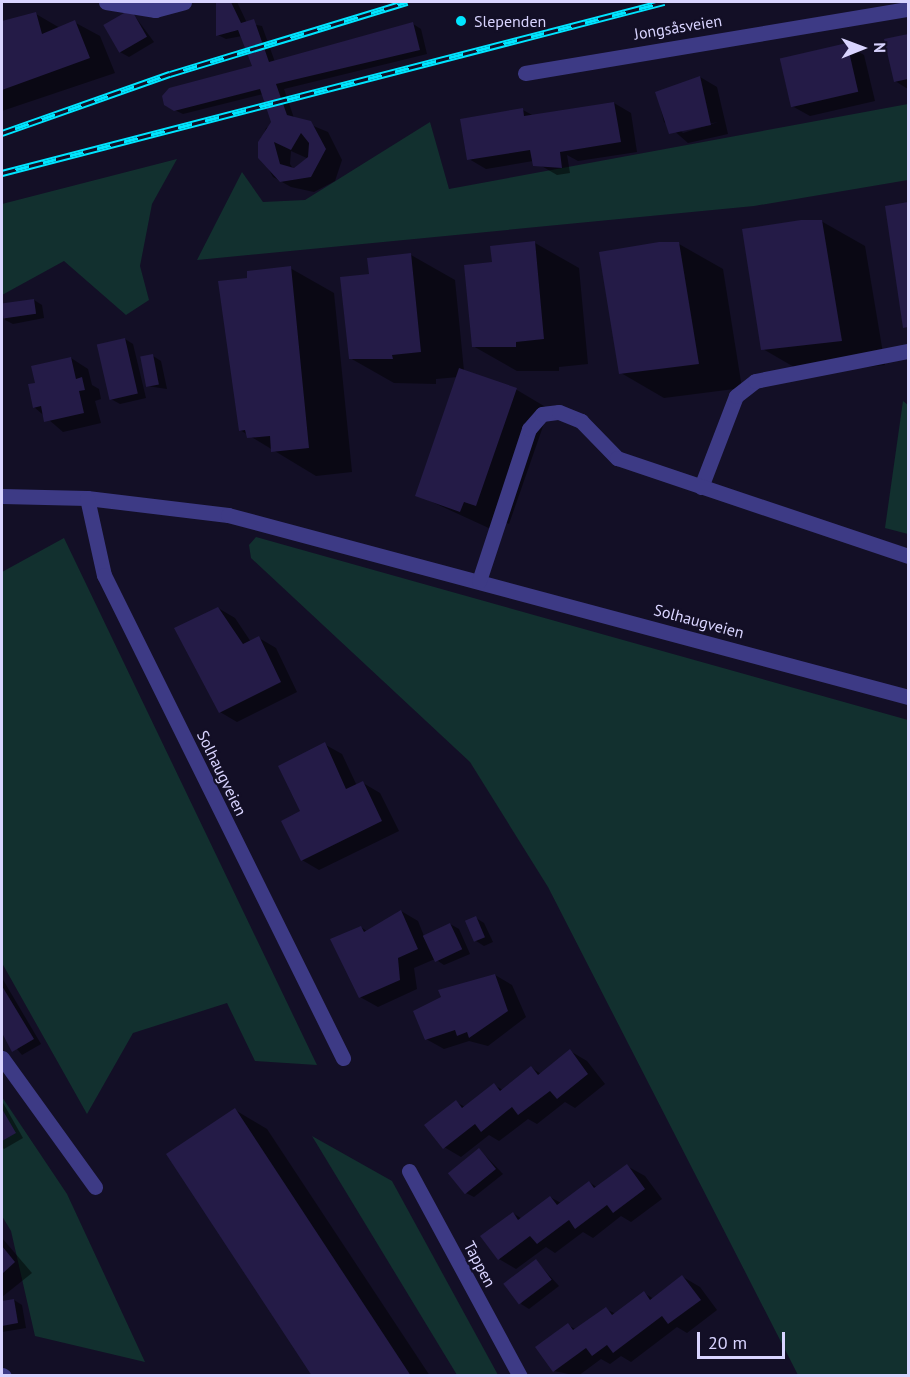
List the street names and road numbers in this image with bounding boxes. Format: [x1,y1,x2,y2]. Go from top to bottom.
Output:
street label: Jongsåsveien [633,11,723,43]
street label: Solhaugveien [652,600,746,642]
street label: Solhaugveien [193,727,251,819]
street label: Tappen [460,1238,500,1290]

